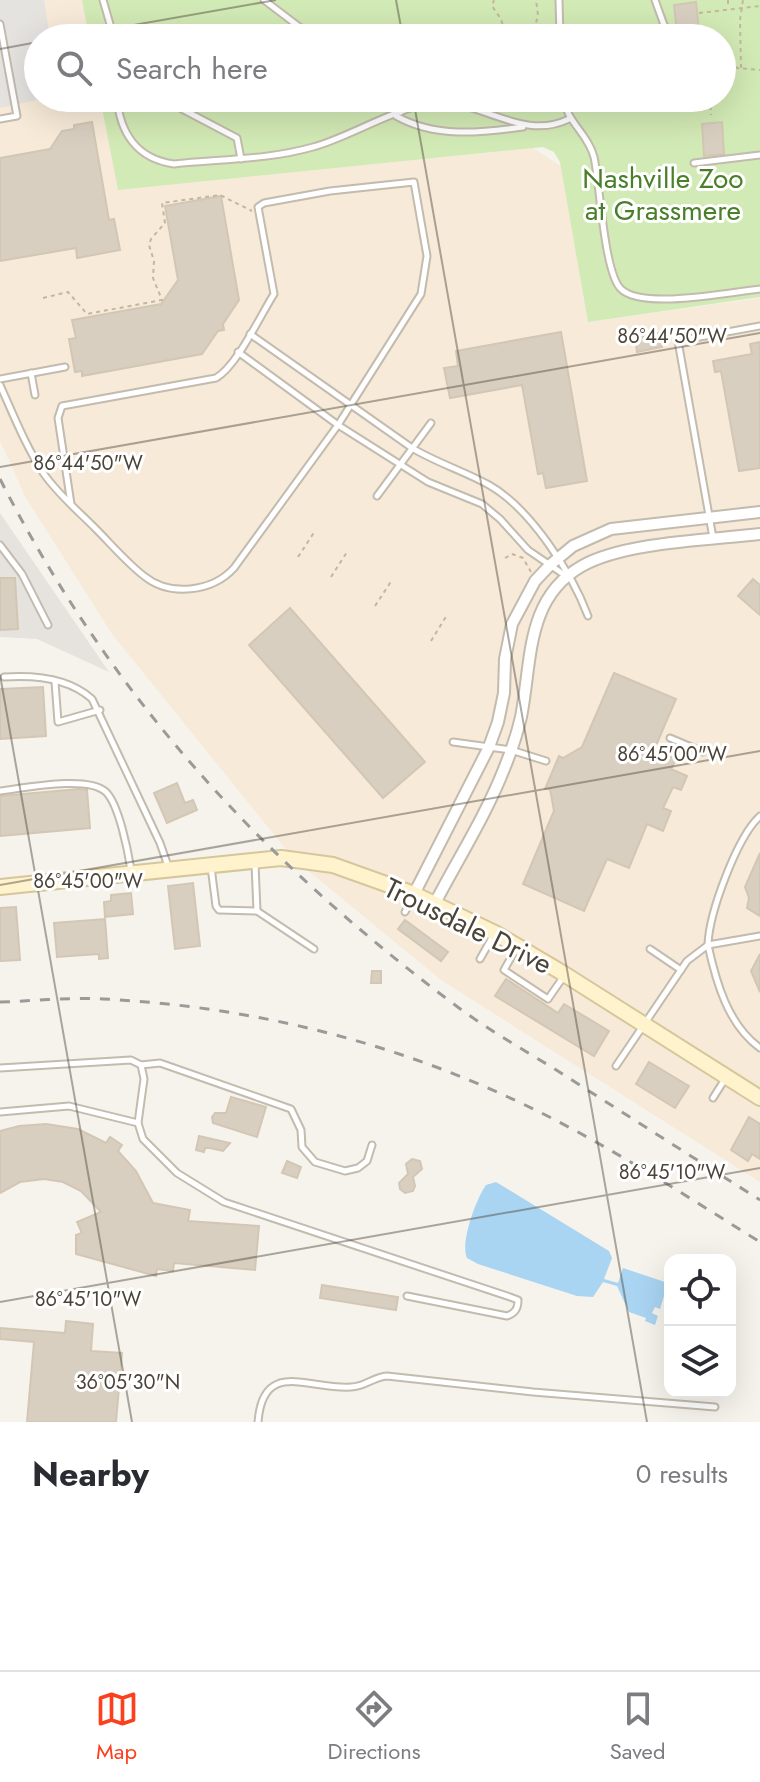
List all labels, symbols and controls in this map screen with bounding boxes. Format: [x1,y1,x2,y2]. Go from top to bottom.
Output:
search box [24,24,736,112]
icon: search [52,46,96,90]
text: Search here [116,47,268,90]
park label: Nashville Zoo at Grassmere [582,158,744,231]
text: 86°44'50"W [617,322,727,351]
text: 86°44'50"W [33,449,143,478]
text: 86°45'00"W [617,740,727,769]
text: 86°45'00"W [33,867,143,896]
street label: Trousdale Drive [377,868,559,984]
text: 86°45'10"W [619,1158,726,1187]
map controls [664,1254,736,1398]
button: locate [664,1254,736,1326]
text: 86°45'10"W [35,1285,142,1314]
button: layers [664,1326,736,1398]
text: 36°05'30"N [76,1368,180,1397]
text: Nearby [32,1450,149,1499]
text: 0 results [636,1455,728,1493]
tab: Map [95,1687,139,1767]
tab: Directions [328,1687,421,1767]
tab: Saved [610,1687,665,1767]

